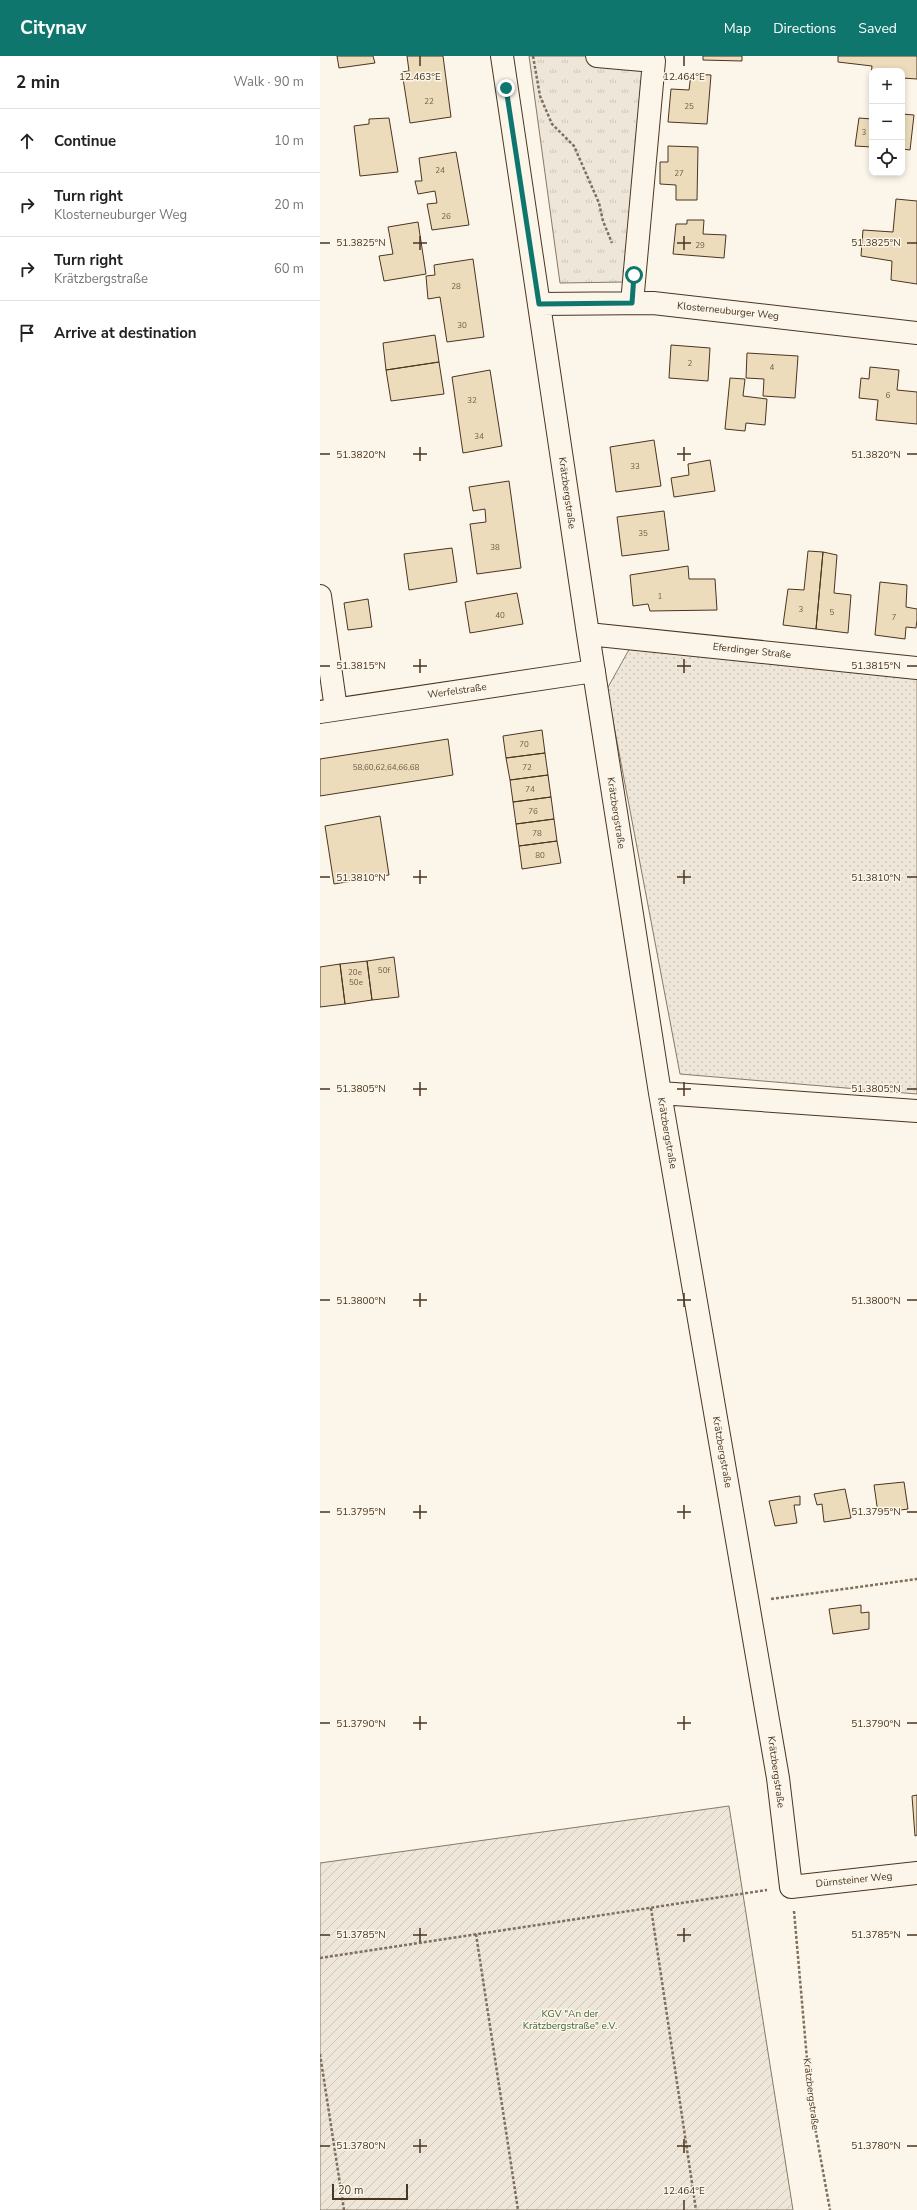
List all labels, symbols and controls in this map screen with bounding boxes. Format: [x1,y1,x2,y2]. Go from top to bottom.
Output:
text: Citynav [20,15,87,41]
text: Map [724,19,751,38]
text: Directions [773,19,836,38]
text: Saved [858,19,897,38]
map controls [869,68,905,176]
button: + [869,68,905,104]
text: 12.463°E [399,70,441,84]
text: 12.464°E [663,70,705,84]
text: 2 min [16,71,60,94]
text: Walk · 90 m [233,73,304,91]
route end [497,79,515,97]
house number: 22 [424,96,434,107]
house number: 25 [684,101,694,112]
button: − [869,104,905,140]
house number: 3 [862,127,867,138]
icon: ahead [16,130,38,152]
text: Continue [54,131,116,151]
text: 10 m [274,132,304,150]
button: locate [869,140,905,176]
house number: 24 [435,165,445,176]
house number: 27 [674,168,684,179]
text: Turn right [54,186,123,206]
icon: right [16,194,38,216]
text: 20 m [274,196,304,214]
text: Klosterneuburger Weg [54,206,187,224]
house number: 26 [441,211,451,222]
text: 51.3825°N [336,236,386,250]
text: 51.3825°N [851,236,901,250]
house number: 29 [695,240,705,251]
text: Turn right [54,250,123,270]
icon: right [16,258,38,280]
text: 60 m [274,260,304,278]
route start [625,266,643,284]
text: Krätzbergstraße [54,270,148,288]
house number: 28 [451,281,461,292]
street label: Klosterneuburger Weg [676,299,780,323]
house number: 30 [457,320,467,331]
icon: arrive [16,322,38,344]
text: Arrive at destination [54,323,197,343]
house number: 2 [688,358,693,369]
house number: 4 [770,362,775,373]
house number: 6 [886,390,891,401]
house number: 32 [467,395,477,406]
house number: 34 [474,431,484,442]
text: 51.3820°N [336,448,386,462]
text: 51.3820°N [851,448,901,462]
street label: Krätzbergstraße [555,456,579,530]
house number: 33 [630,461,640,472]
house number: 35 [638,528,648,539]
house number: 38 [490,542,500,553]
house number: 1 [658,591,663,602]
house number: 3 [799,604,804,615]
house number: 5 [830,607,835,618]
house number: 40 [495,610,505,621]
house number: 7 [892,612,897,623]
street label: Eferdinger Straße [712,640,792,662]
text: 51.3815°N [336,659,386,673]
text: 51.3815°N [851,659,901,673]
street label: Werfelstraße [427,680,487,702]
house number: 70 [519,739,529,750]
house number: 58,60,62,64,66,68 [353,762,420,773]
house number: 72 [522,762,532,773]
street label: Krätzbergstraße [603,776,629,850]
house number: 74 [525,784,535,795]
house number: 76 [528,806,538,817]
house number: 78 [532,828,542,839]
house number: 80 [535,850,545,861]
text: 51.3810°N [336,871,386,885]
text: 51.3810°N [851,871,901,885]
house number: 50f [378,965,390,976]
house number: 20e [348,967,362,978]
house number: 50e [349,977,363,988]
text: 51.3805°N [336,1082,386,1096]
text: 51.3805°N [851,1082,901,1096]
street label: Krätzbergstraße [654,1096,680,1170]
text: 51.3800°N [336,1294,386,1308]
text: 51.3800°N [851,1294,901,1308]
street label: Krätzbergstraße [709,1415,735,1489]
text: 51.3795°N [336,1505,386,1519]
text: 51.3795°N [851,1505,901,1519]
text: 51.3790°N [336,1717,386,1731]
text: 51.3790°N [851,1717,901,1731]
street label: Krätzbergstraße [764,1735,788,1809]
street label: Dürnsteiner Weg [815,1869,893,1891]
text: 51.3785°N [336,1928,386,1942]
text: 51.3785°N [851,1928,901,1942]
park label: KGV "An der Krätzbergstraße" e.V. [523,2007,617,2033]
street label: Krätzbergstraße [800,2057,822,2131]
text: 51.3780°N [336,2139,386,2153]
text: 51.3780°N [851,2139,901,2153]
scale bar [332,2182,408,2201]
text: 20 m [338,2183,363,2198]
text: 12.464°E [663,2184,705,2198]

